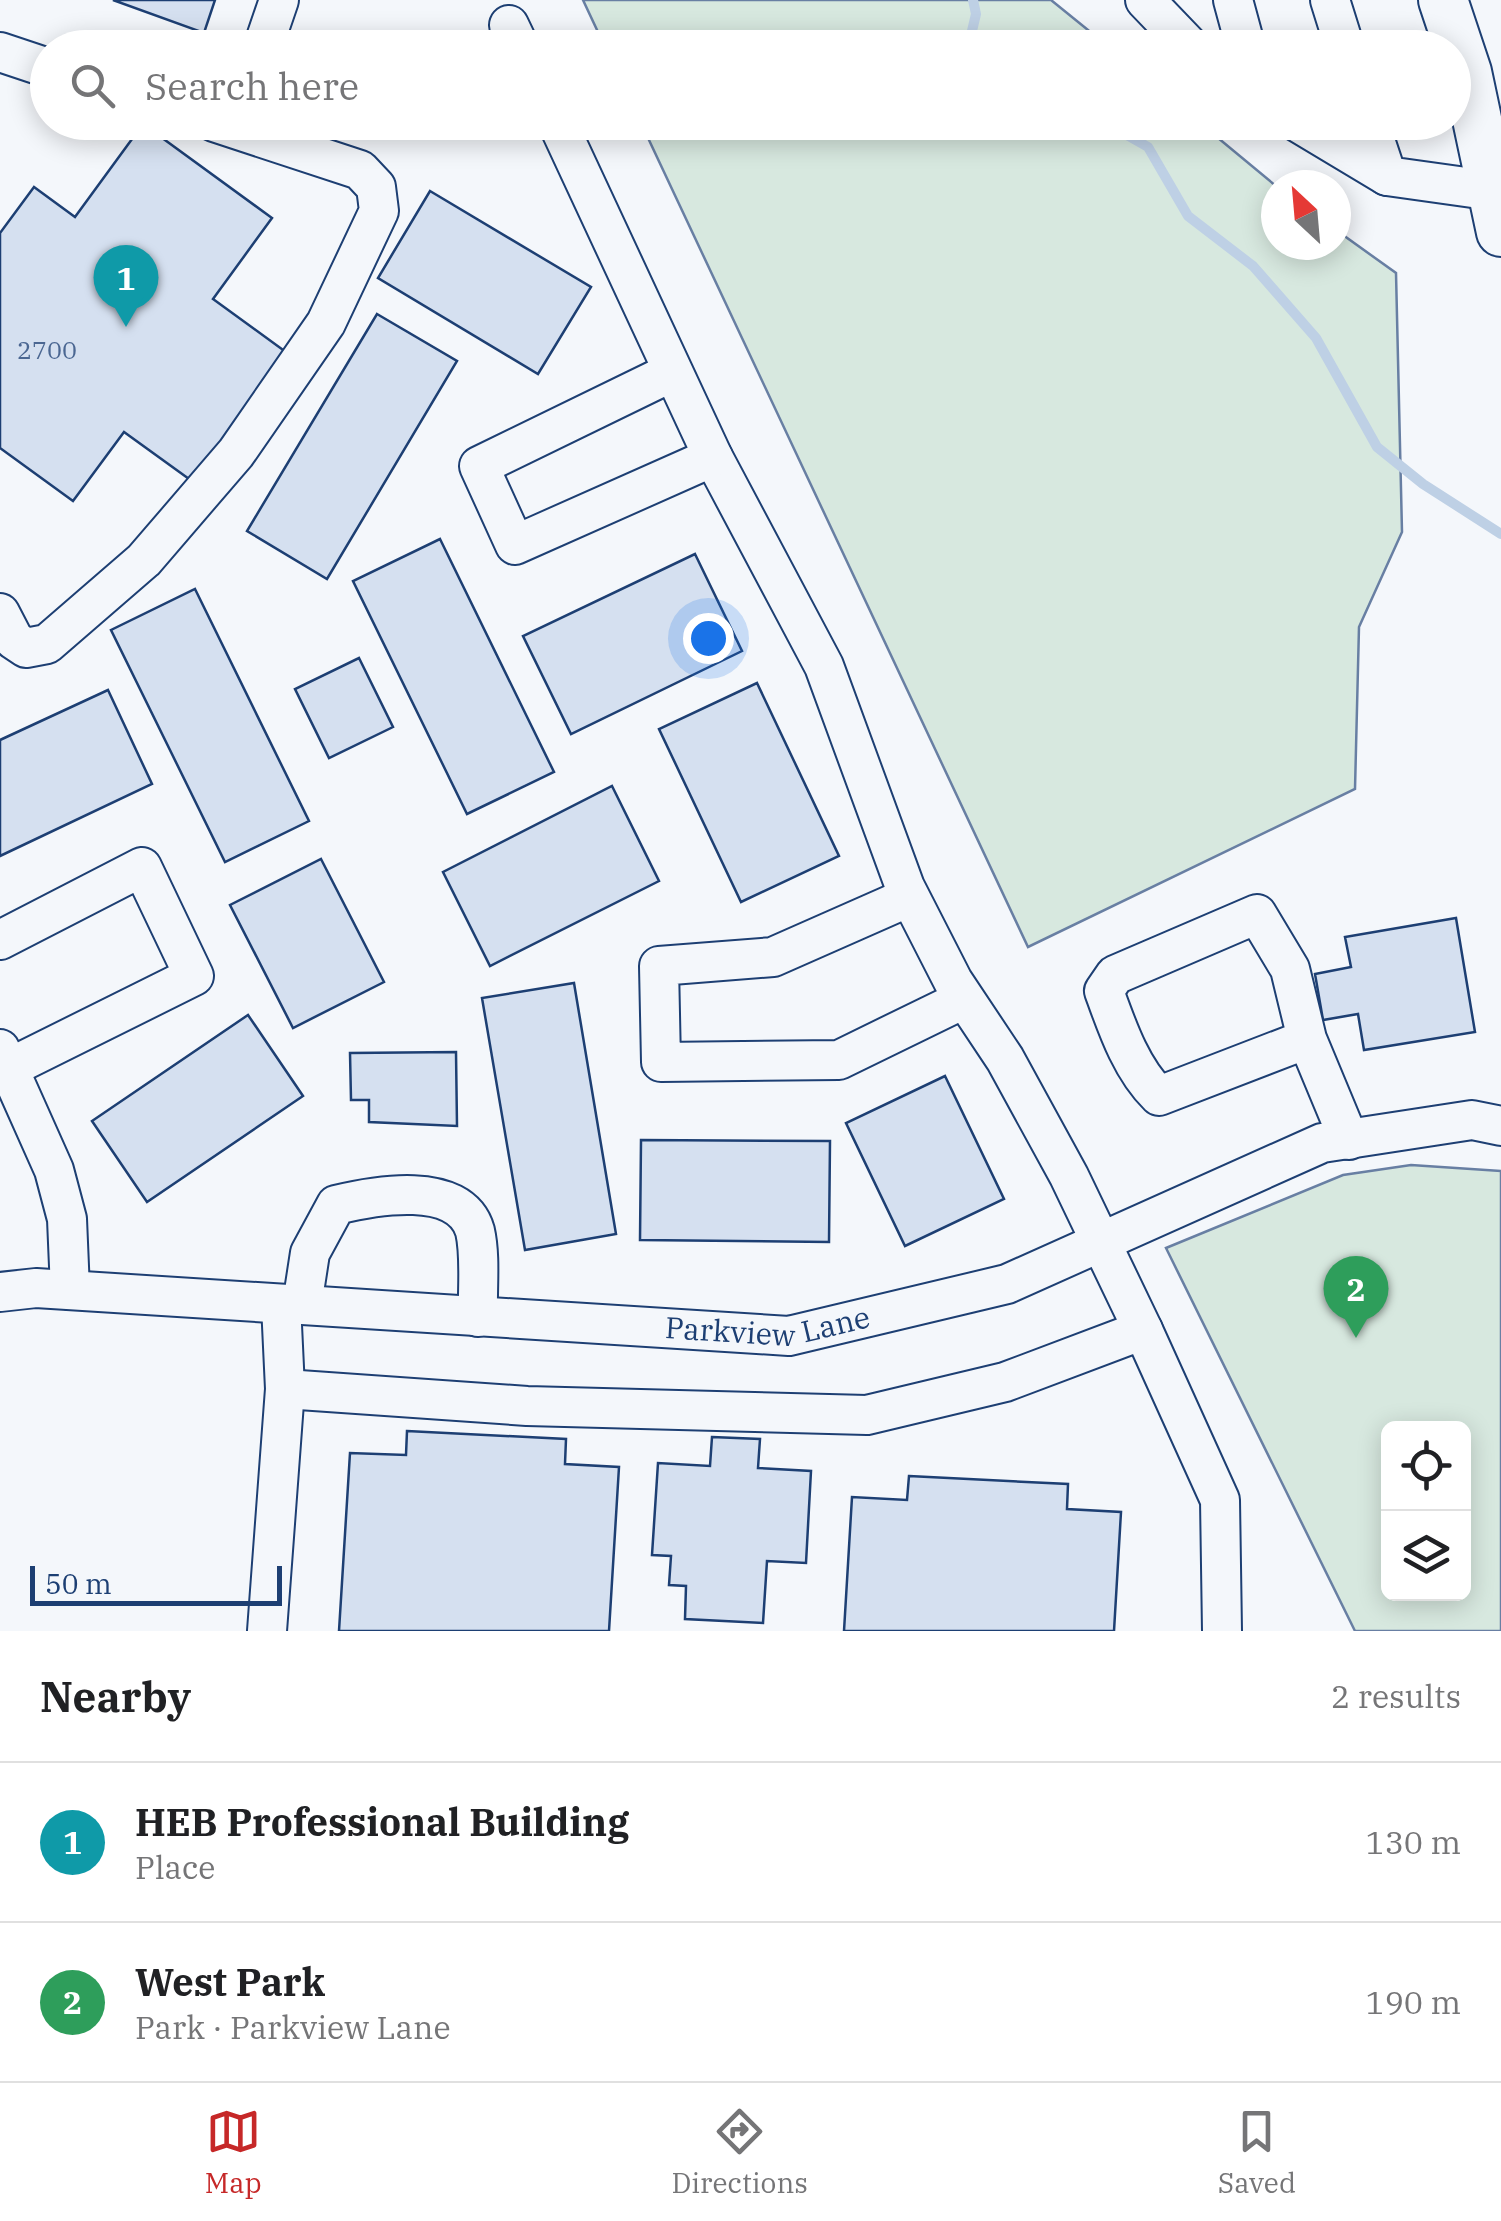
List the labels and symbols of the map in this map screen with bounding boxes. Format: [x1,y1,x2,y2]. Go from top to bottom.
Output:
north arrow [1261,170,1351,260]
pin: 1 [94,245,158,327]
house number: 2700 [17,333,77,366]
your location [683,613,734,664]
pin: 2 [1324,1256,1388,1338]
street label: Parkview Lane [664,1296,874,1354]
scale bar [30,1561,282,1606]

